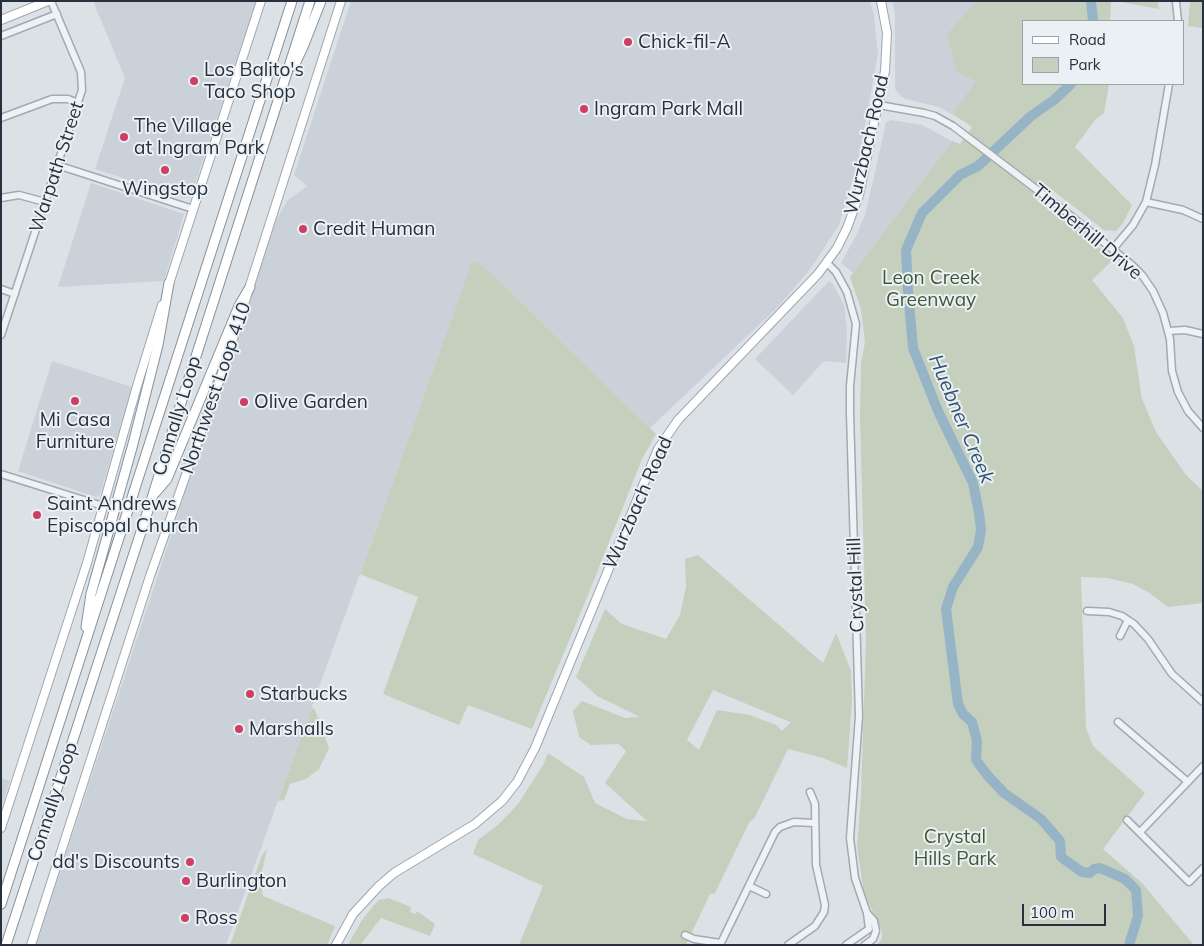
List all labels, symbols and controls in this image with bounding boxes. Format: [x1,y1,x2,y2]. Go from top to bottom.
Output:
legend [1022,20,1184,85]
text: Road [1069,30,1106,49]
place label: Chick-fil-A [638,31,731,53]
marker: Chick-fil-A [622,36,634,48]
text: Park [1069,55,1101,74]
place label: Los Balito's Taco Shop [204,59,304,103]
street label: Wurzbach Road [840,73,894,217]
marker: Los Balito's Taco Shop [188,75,200,87]
place label: Ingram Park Mall [594,98,743,120]
street label: Warpath Street [25,99,89,235]
marker: Ingram Park Mall [578,103,590,115]
place label: The Village at Ingram Park [134,115,264,159]
marker: The Village at Ingram Park [118,131,130,143]
marker: Wingstop [159,164,171,176]
place label: Wingstop [122,178,208,200]
street label: Timberhill Drive [1027,179,1147,285]
place label: Credit Human [313,218,435,240]
marker: Credit Human [297,223,309,235]
park label: Leon Creek Greenway [882,267,980,311]
street label: Northwest Loop 410 [176,299,256,477]
water label: Huebner Creek [923,351,999,487]
street label: Connally Loop [148,353,206,479]
place label: Olive Garden [254,391,368,413]
marker: Mi Casa Furniture [69,395,81,407]
marker: Olive Garden [238,396,250,408]
place label: Mi Casa Furniture [36,409,114,453]
street label: Wurzbach Road [599,433,677,573]
place label: Saint Andrews Episcopal Church [47,493,198,537]
marker: Saint Andrews Episcopal Church [31,509,43,521]
street label: Crystal Hill [843,537,869,633]
place label: Starbucks [260,683,348,705]
marker: Starbucks [244,688,256,700]
place label: Marshalls [249,718,334,740]
marker: Marshalls [233,723,245,735]
street label: Connally Loop [23,739,83,865]
park label: Crystal Hills Park [914,826,996,870]
place label: dd's Discounts [52,851,180,873]
marker: dd's Discounts [184,856,196,868]
place label: Burlington [196,870,287,892]
marker: Burlington [180,875,192,887]
scale bar [1024,894,1108,926]
text: 100 m [1030,903,1074,922]
place label: Ross [195,907,238,929]
marker: Ross [179,912,191,924]

